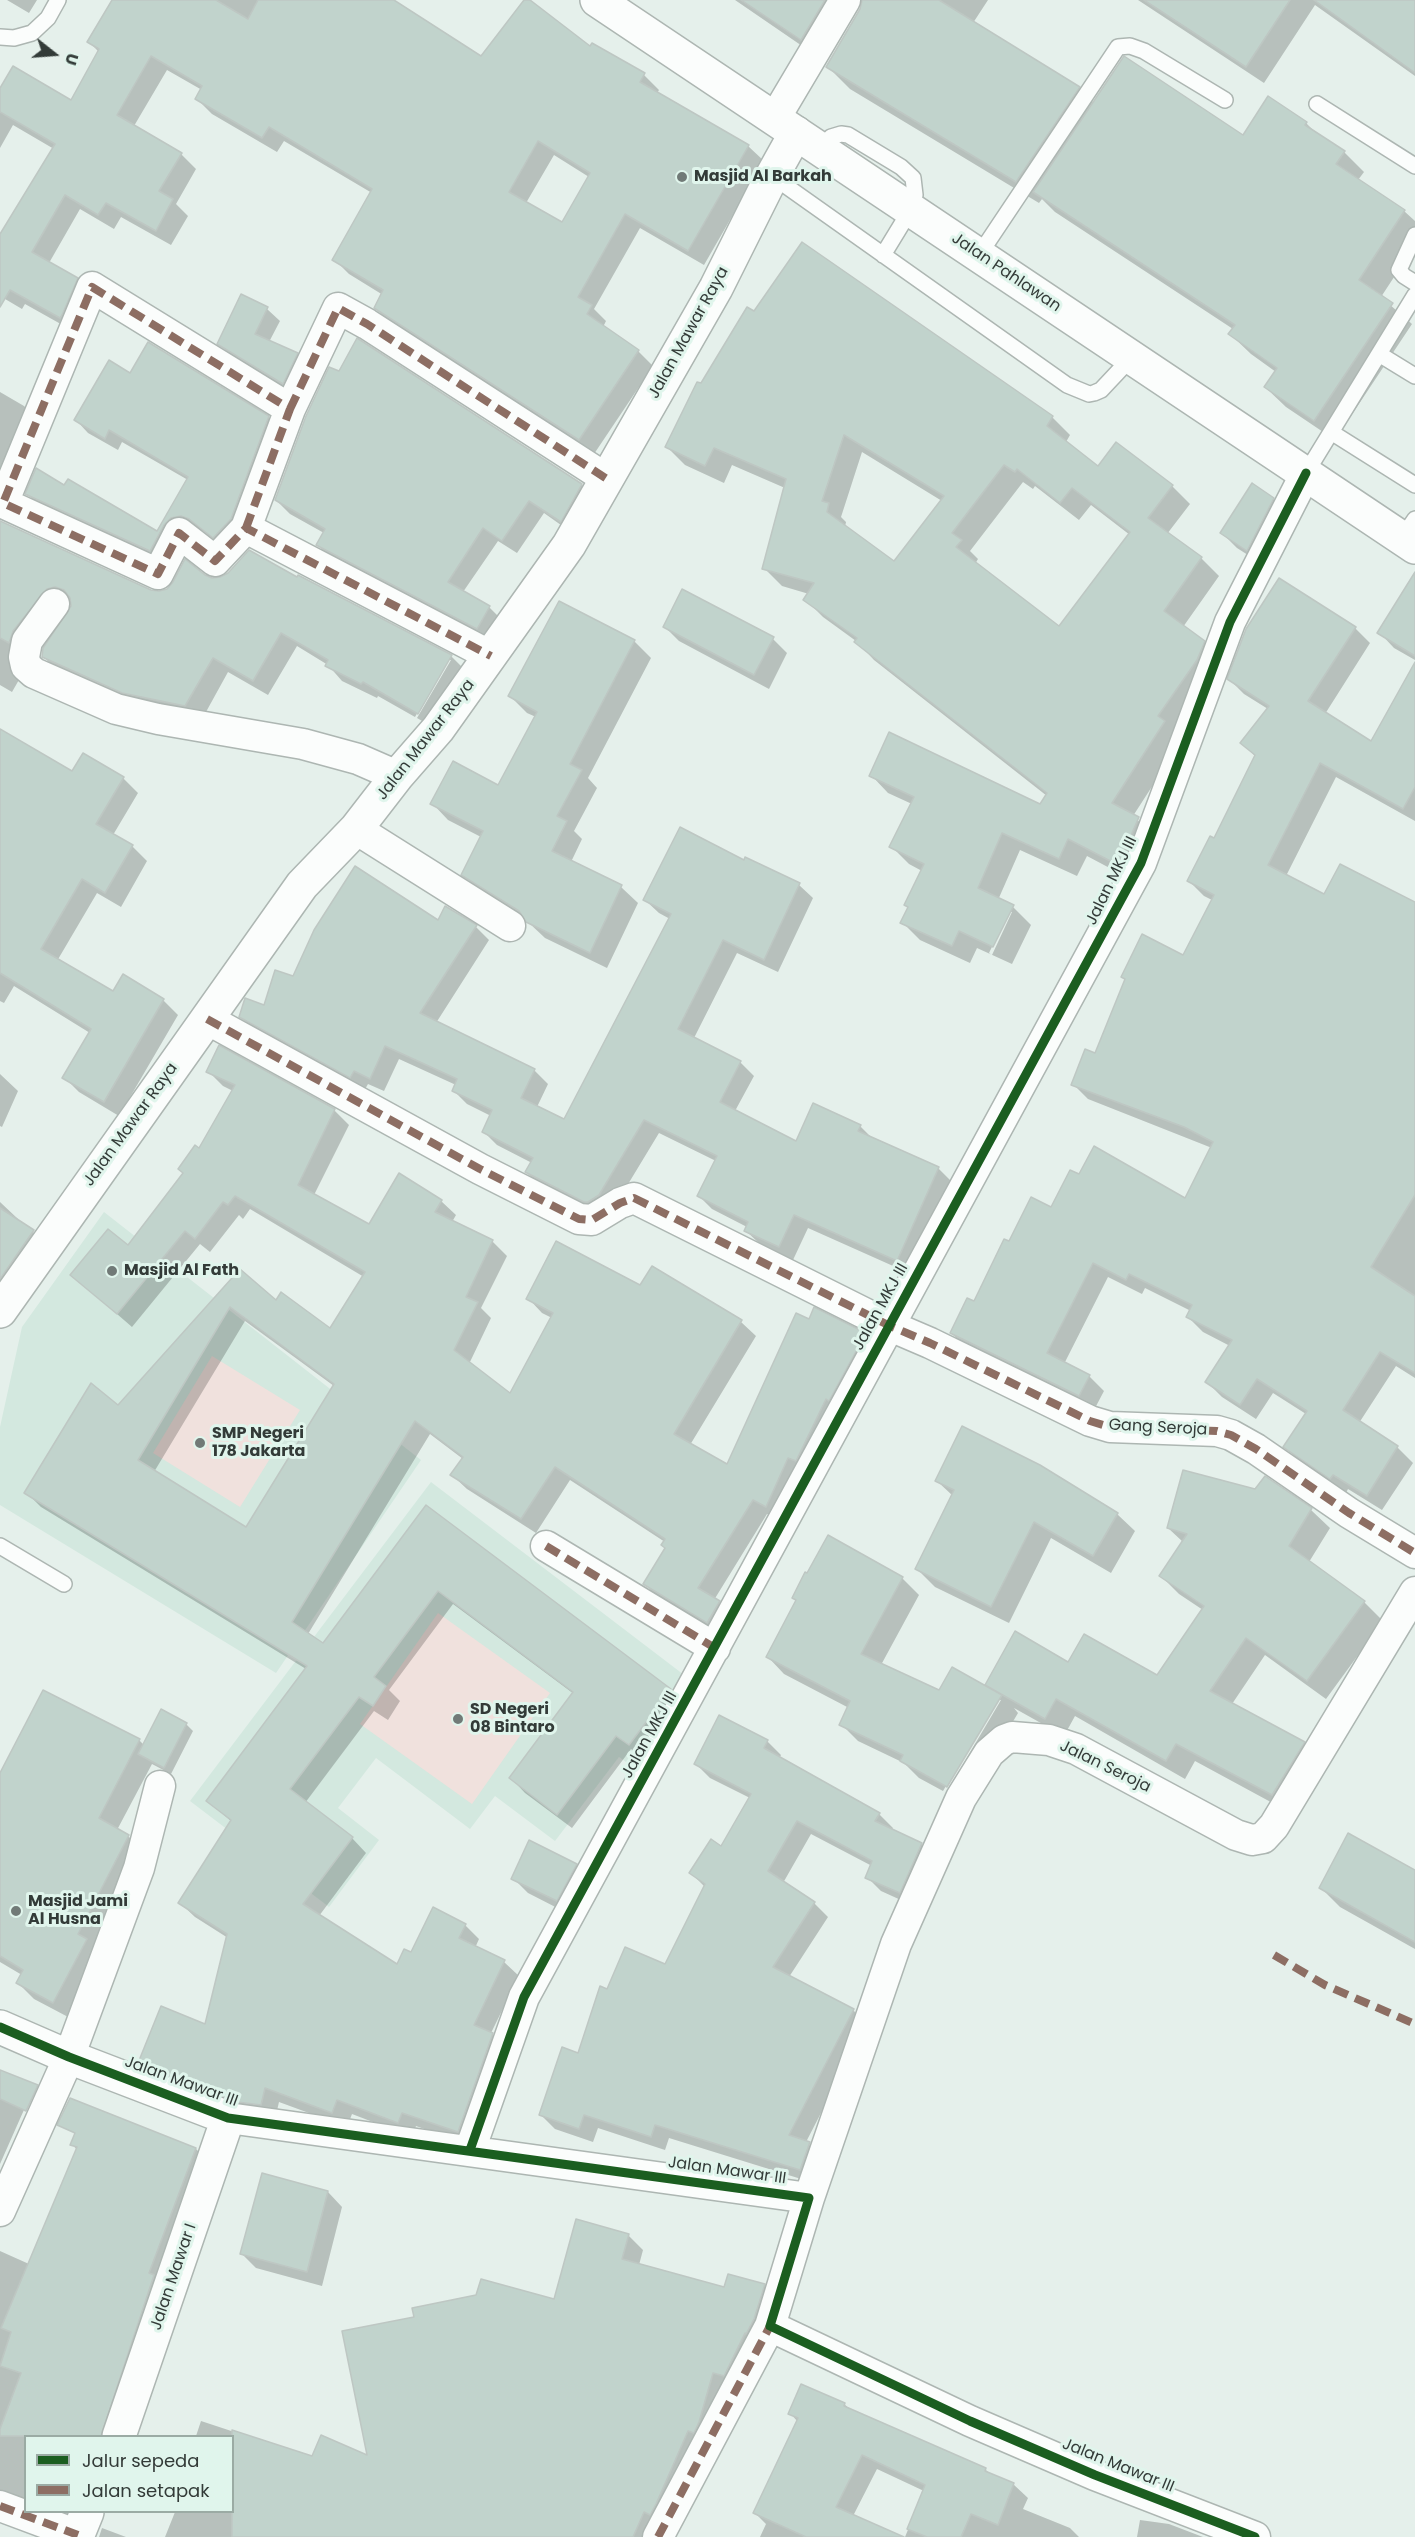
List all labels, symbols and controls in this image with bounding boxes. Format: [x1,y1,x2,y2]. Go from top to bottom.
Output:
north arrow [24,24,84,84]
text: U [59,51,84,68]
place label: Masjid Al Barkah [694,167,832,187]
marker: Masjid Al Barkah [675,170,689,184]
street label: Jalan Pahlawan [948,229,1064,317]
street label: Jalan Mawar Raya [645,264,733,402]
street label: Jalan Mawar Raya [373,676,479,804]
street label: Jalan MKJ III [1082,833,1142,929]
street label: Jalan Mawar Raya [80,1060,182,1190]
street label: Jalan MKJ III [849,1260,913,1354]
place label: Masjid Al Fath [124,1261,239,1281]
marker: Masjid Al Fath [105,1264,119,1278]
street label: Gang Seroja [1108,1416,1208,1440]
place label: SMP Negeri 178 Jakarta [212,1424,305,1462]
marker: SMP Negeri 178 Jakarta [193,1436,207,1450]
street label: Jalan MKJ III [618,1688,682,1782]
place label: SD Negeri 08 Bintaro [470,1700,555,1738]
marker: SD Negeri 08 Bintaro [451,1712,465,1726]
street label: Jalan Seroja [1056,1737,1154,1797]
place label: Masjid Jami Al Husna [28,1892,128,1930]
marker: Masjid Jami Al Husna [9,1904,23,1918]
street label: Jalan Mawar III [122,2053,240,2111]
street label: Jalan Mawar III [667,2153,787,2189]
street label: Jalan Mawar I [147,2221,201,2333]
legend [24,2435,234,2513]
street label: Jalan Mawar III [1059,2435,1177,2497]
text: Jalur sepeda [82,2448,199,2473]
text: Jalan setapak [82,2478,210,2503]

